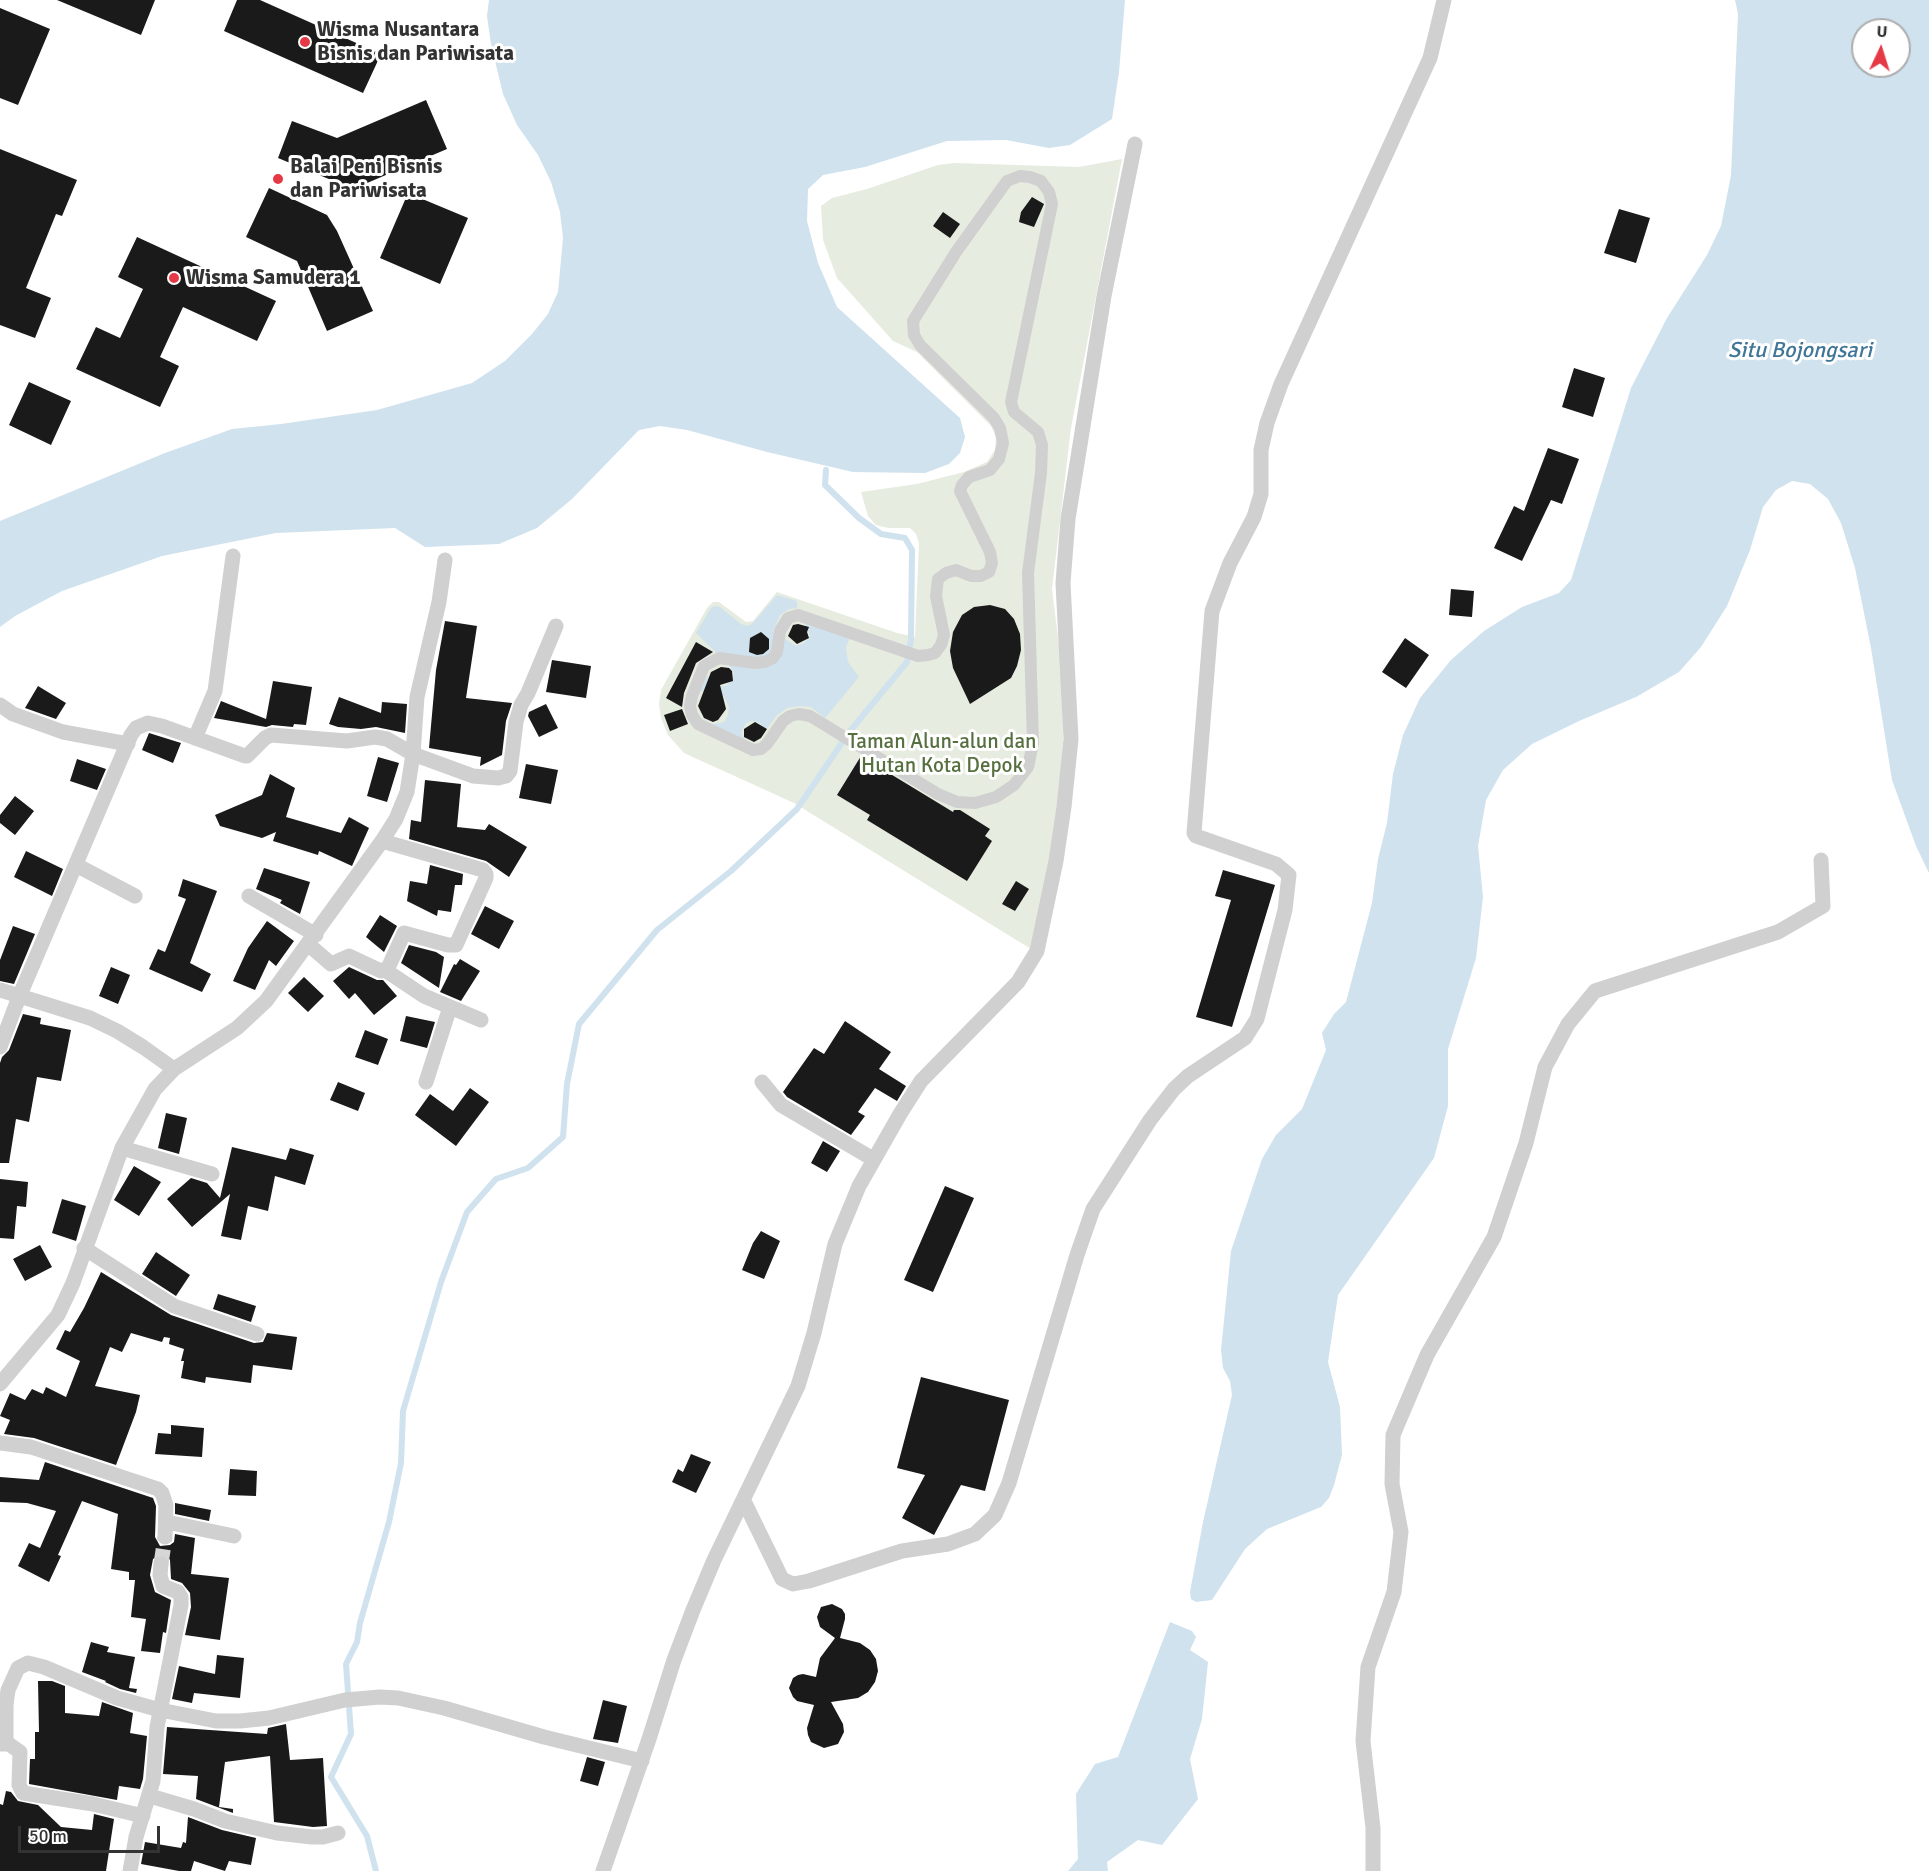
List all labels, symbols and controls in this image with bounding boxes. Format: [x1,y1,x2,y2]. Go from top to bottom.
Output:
place label: Wisma Nusantara Bisnis dan Pariwisata [317,17,514,67]
north arrow [1851,18,1911,78]
text: U [1876,22,1888,42]
marker: Wisma Nusantara Bisnis dan Pariwisata [298,35,312,49]
place label: Balai Peni Bisnis dan Pariwisata [290,154,442,204]
marker: Balai Peni Bisnis dan Pariwisata [271,172,285,186]
place label: Wisma Samudera 1 [186,265,360,291]
marker: Wisma Samudera 1 [167,271,181,285]
water label: Situ Bojongsari [1728,338,1872,364]
park label: Taman Alun-alun dan Hutan Kota Depok [847,729,1037,779]
scale bar [21,1814,164,1852]
text: 50 m [29,1825,67,1847]

